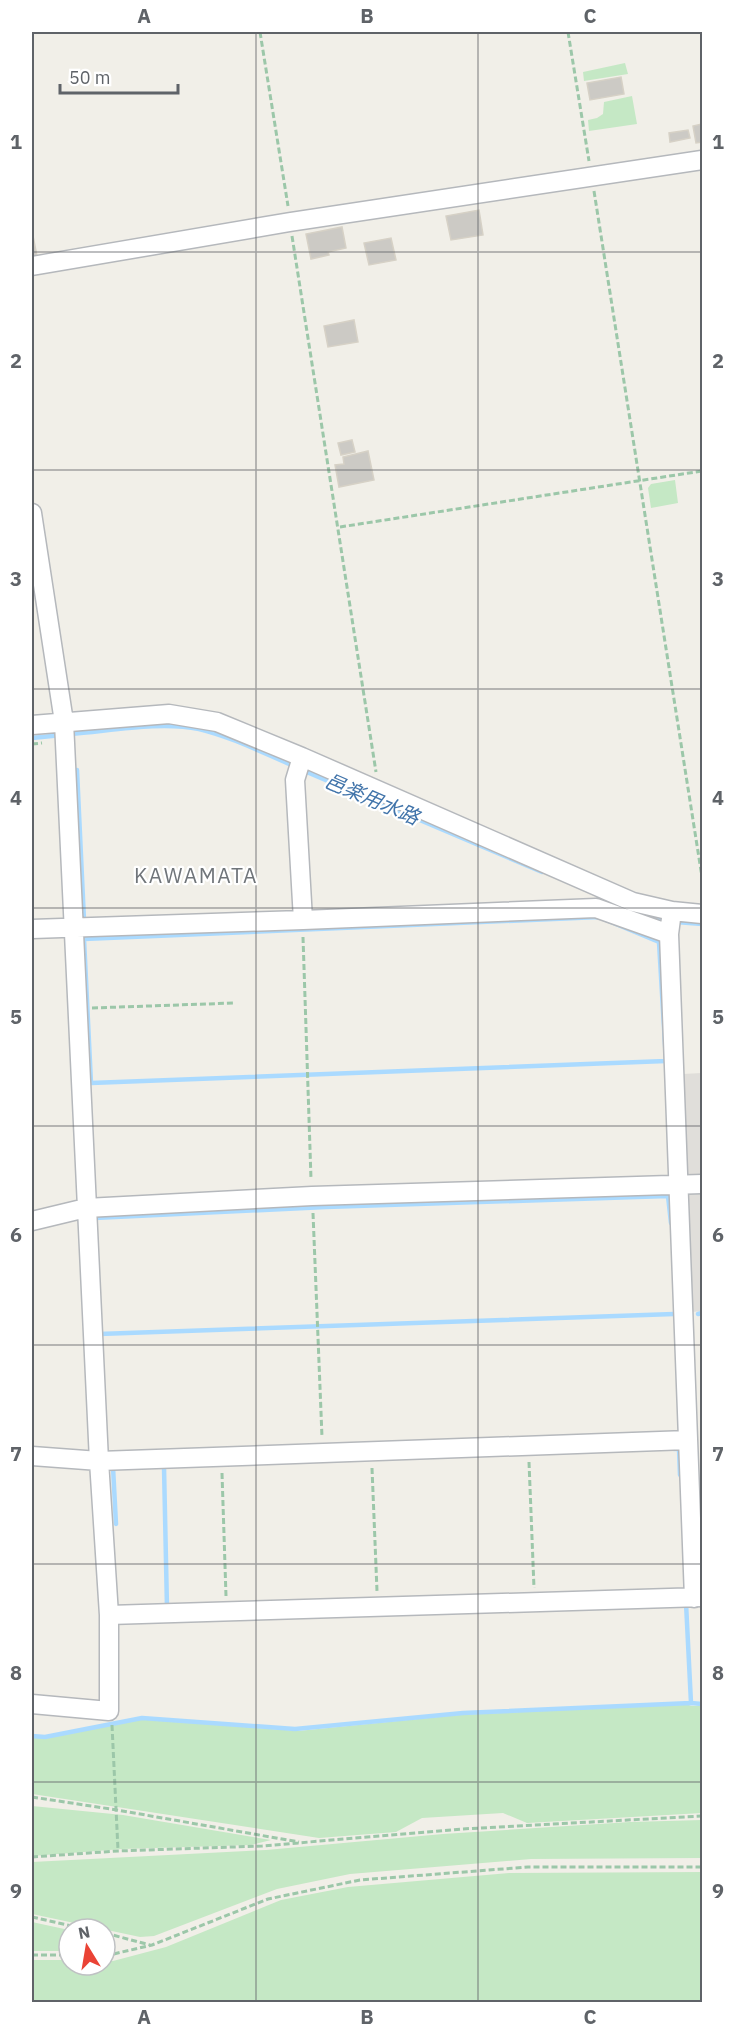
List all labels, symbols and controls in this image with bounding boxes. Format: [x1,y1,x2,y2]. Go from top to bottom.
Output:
text: A [137,2,151,29]
text: B [360,2,374,29]
text: C [583,2,597,29]
scale bar [60,57,178,95]
text: 50 m [69,66,111,89]
text: 1 [10,128,22,155]
text: 1 [712,128,724,155]
text: 2 [10,347,22,374]
text: 2 [712,347,724,374]
text: 3 [10,565,22,592]
text: 3 [712,565,724,592]
water label: 邑楽用水路 [321,767,425,831]
text: 4 [10,784,22,811]
text: 4 [712,784,724,811]
district label: KAWAMATA [134,861,258,889]
text: 5 [10,1003,22,1030]
text: 5 [712,1003,724,1030]
text: 6 [10,1221,22,1248]
text: 6 [712,1221,724,1248]
text: 7 [10,1440,22,1467]
text: 7 [712,1440,724,1467]
text: 8 [10,1659,22,1686]
text: 8 [712,1659,724,1686]
text: 9 [10,1877,22,1904]
text: 9 [712,1877,724,1904]
north arrow [57,1917,117,1977]
text: N [77,1921,92,1943]
text: A [137,2003,151,2030]
text: B [360,2003,374,2030]
text: C [583,2003,597,2030]

